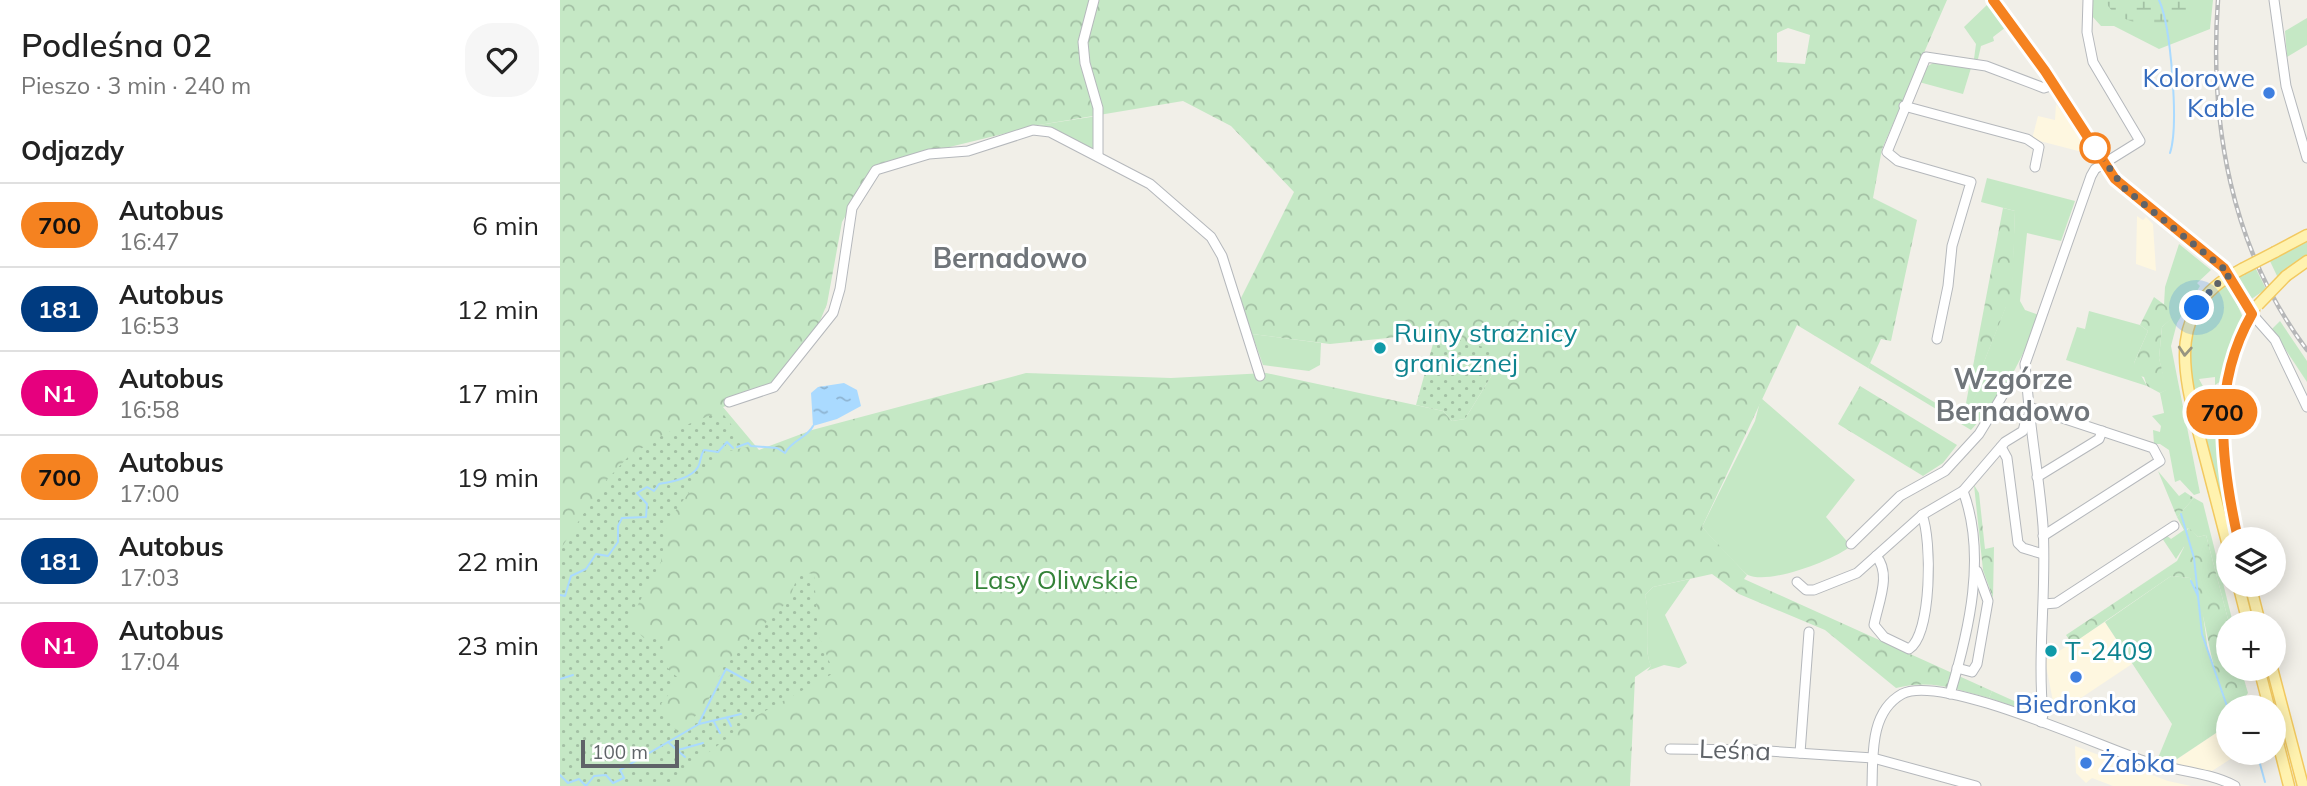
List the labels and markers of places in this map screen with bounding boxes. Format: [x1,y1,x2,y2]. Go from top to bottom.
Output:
place label: Kolorowe Kable [2142,61,2255,124]
marker: Kolorowe Kable [2261,85,2277,101]
unlabelled marker [2080,133,2110,163]
place label: Ruiny strażnicy granicznej [1394,316,1578,379]
marker: Ruiny strażnicy granicznej [1372,340,1388,356]
place label: T-2409 [2065,634,2153,667]
marker: T-2409 [2043,643,2059,659]
marker: Biedronka [2068,669,2084,685]
place label: Biedronka [2015,687,2137,720]
place label: Żabka [2100,746,2175,779]
marker: Żabka [2078,755,2094,771]

